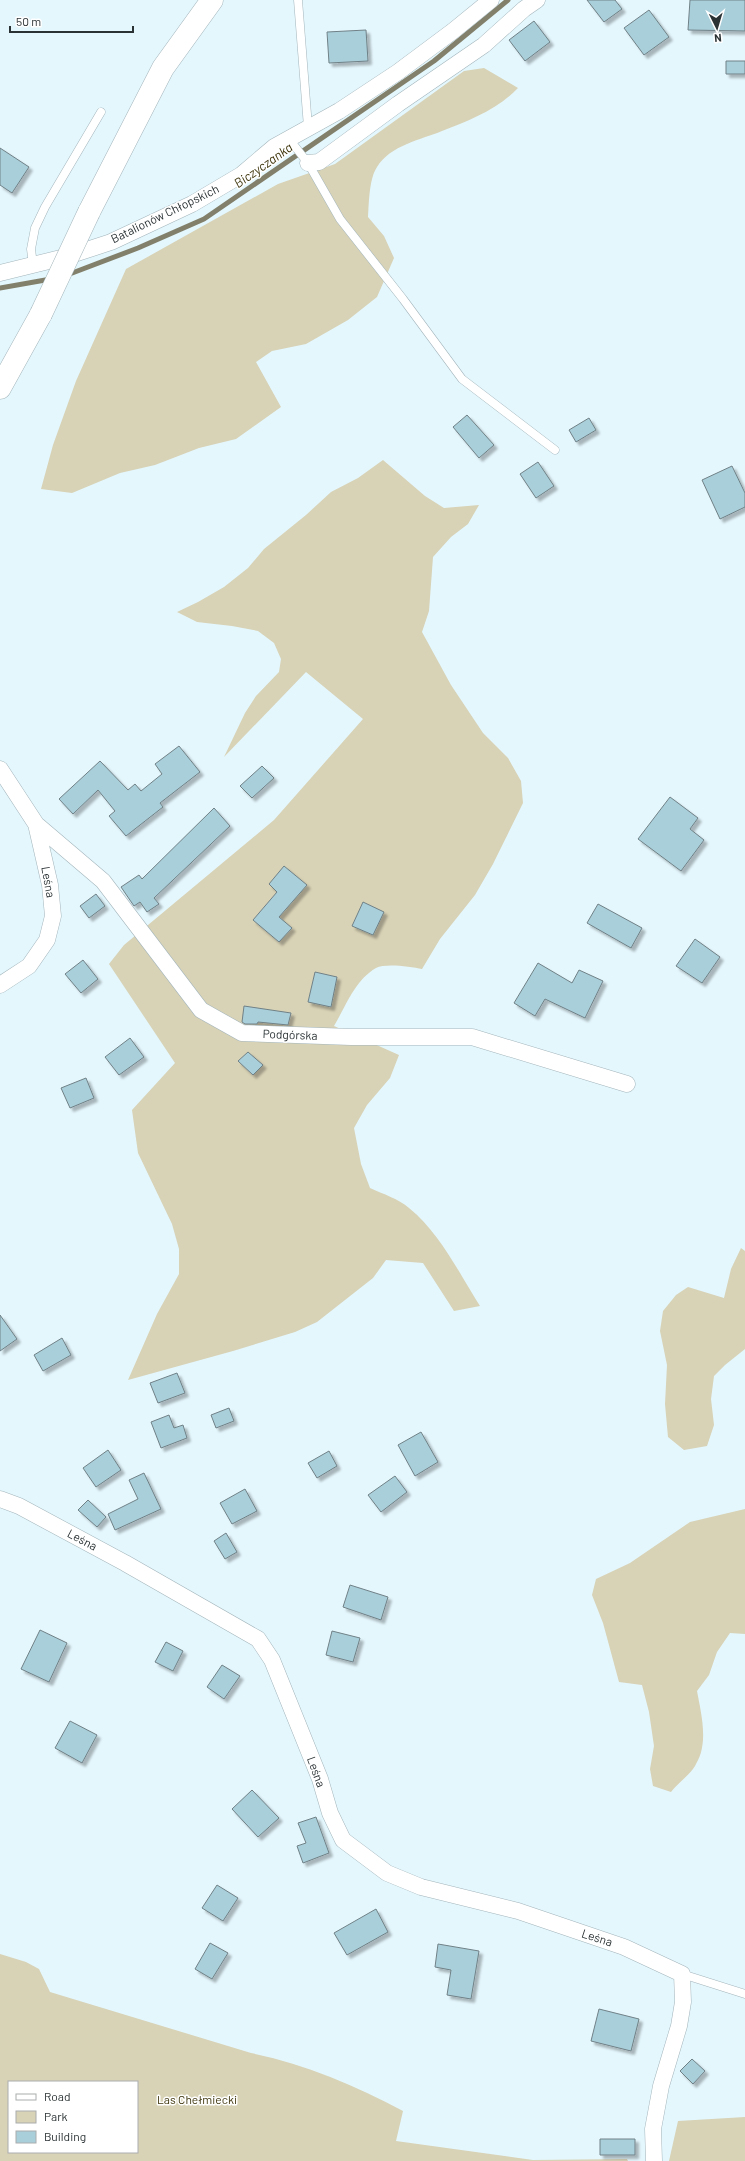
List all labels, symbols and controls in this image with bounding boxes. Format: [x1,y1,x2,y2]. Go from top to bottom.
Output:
scale bar [10,8,133,34]
north arrow [697,8,737,48]
text: 50 m [16,14,41,28]
text: N [714,32,722,45]
water label: Biczyczanka [231,139,295,191]
street label: Batalionów Chłopskich [108,181,221,245]
street label: Leśna [39,865,59,899]
street label: Podgórska [262,1026,318,1042]
street label: Leśna [65,1526,100,1553]
street label: Leśna [305,1754,329,1789]
street label: Leśna [580,1926,614,1949]
legend [8,2081,138,2153]
text: Road [44,2089,71,2103]
park label: Las Chełmiecki [157,2092,237,2106]
text: Park [44,2109,68,2123]
text: Building [44,2129,86,2143]

